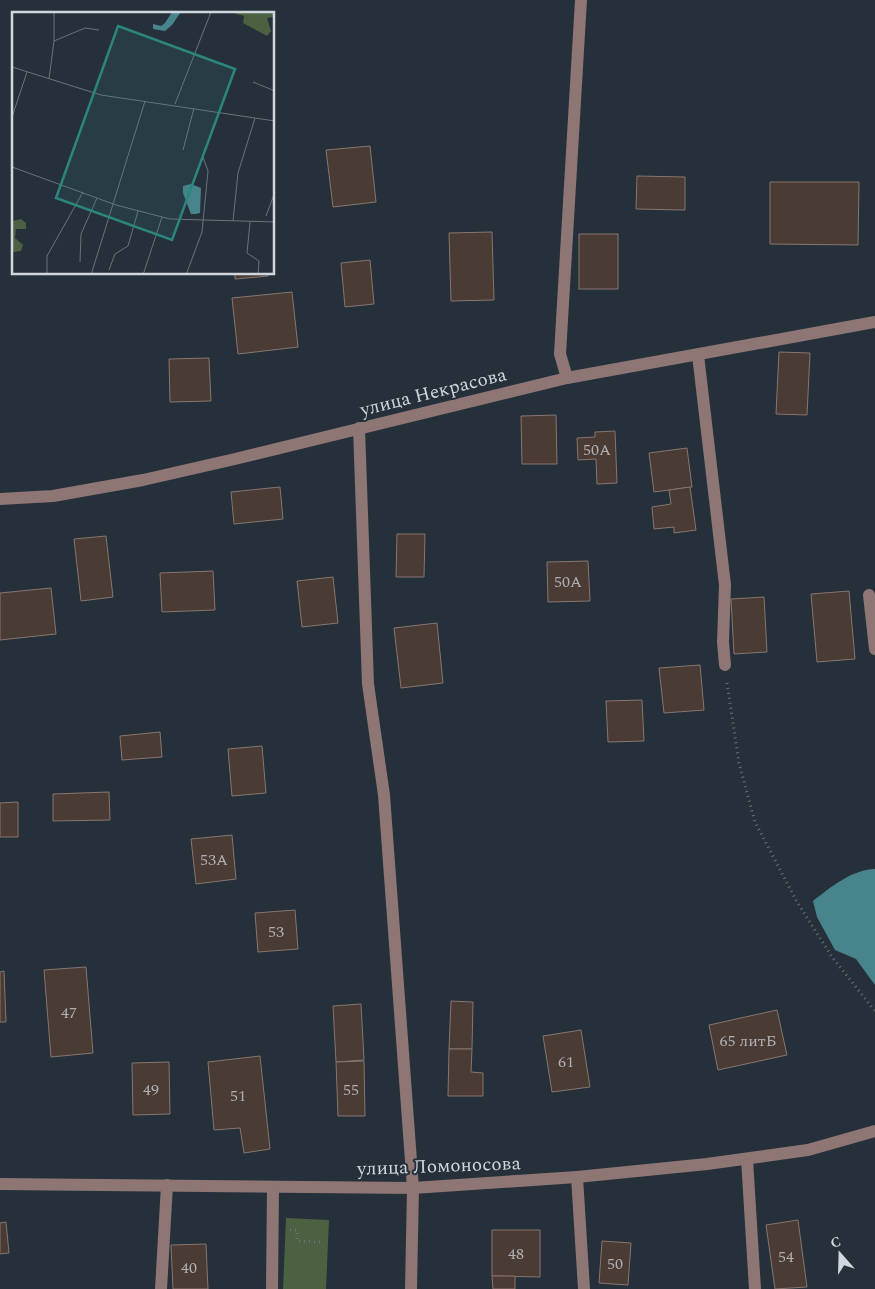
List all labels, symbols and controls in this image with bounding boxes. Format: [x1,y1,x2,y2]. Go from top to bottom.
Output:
inset map [12,12,275,275]
street label: улица Некрасова [356,360,510,425]
house number: 50А [583,438,611,462]
house number: 50А [554,570,582,594]
house number: 53А [200,848,228,872]
house number: 53 [268,920,284,944]
house number: 47 [61,1001,77,1025]
house number: 65 литБ [720,1029,776,1053]
house number: 61 [558,1050,574,1074]
house number: 49 [143,1078,159,1102]
house number: 55 [343,1078,359,1102]
house number: 51 [230,1084,246,1108]
street label: улица Ломоносова [356,1149,522,1184]
north arrow [815,1229,865,1279]
text: С [827,1231,844,1254]
house number: 48 [508,1242,524,1266]
house number: 54 [778,1245,794,1269]
house number: 50 [607,1252,623,1276]
house number: 40 [181,1256,197,1280]

